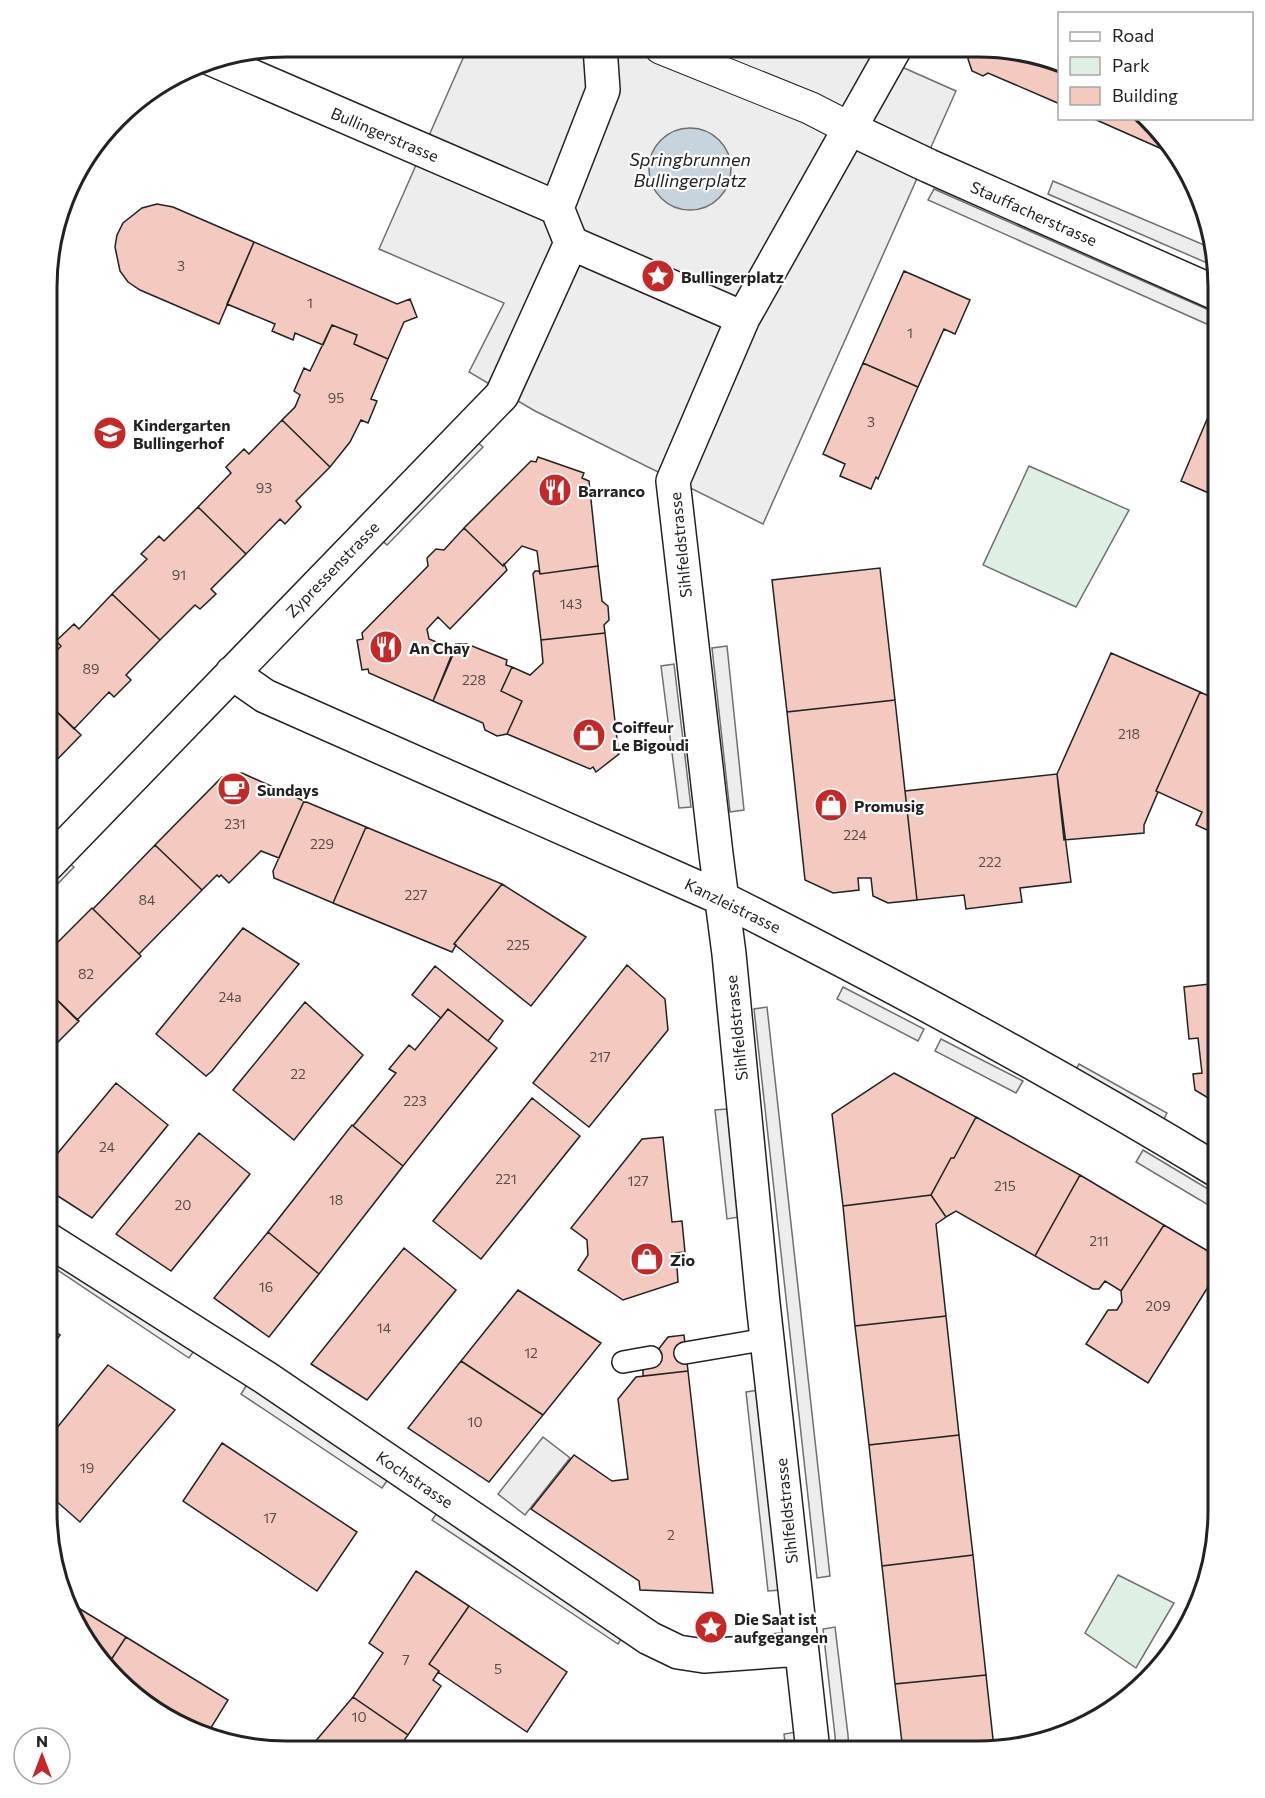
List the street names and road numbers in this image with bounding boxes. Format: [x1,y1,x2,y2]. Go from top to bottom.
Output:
street label: Bullingerstrasse [328,103,442,165]
street label: Stauffacherstrasse [968,177,1100,249]
street label: Sihlfeldstrasse [665,491,695,599]
street label: Zypressenstrasse [281,517,383,621]
street label: Kanzleistrasse [682,874,784,936]
street label: Sihlfeldstrasse [721,974,751,1082]
street label: Kochstrasse [373,1446,457,1512]
street label: Sihlfeldstrasse [771,1457,801,1565]

